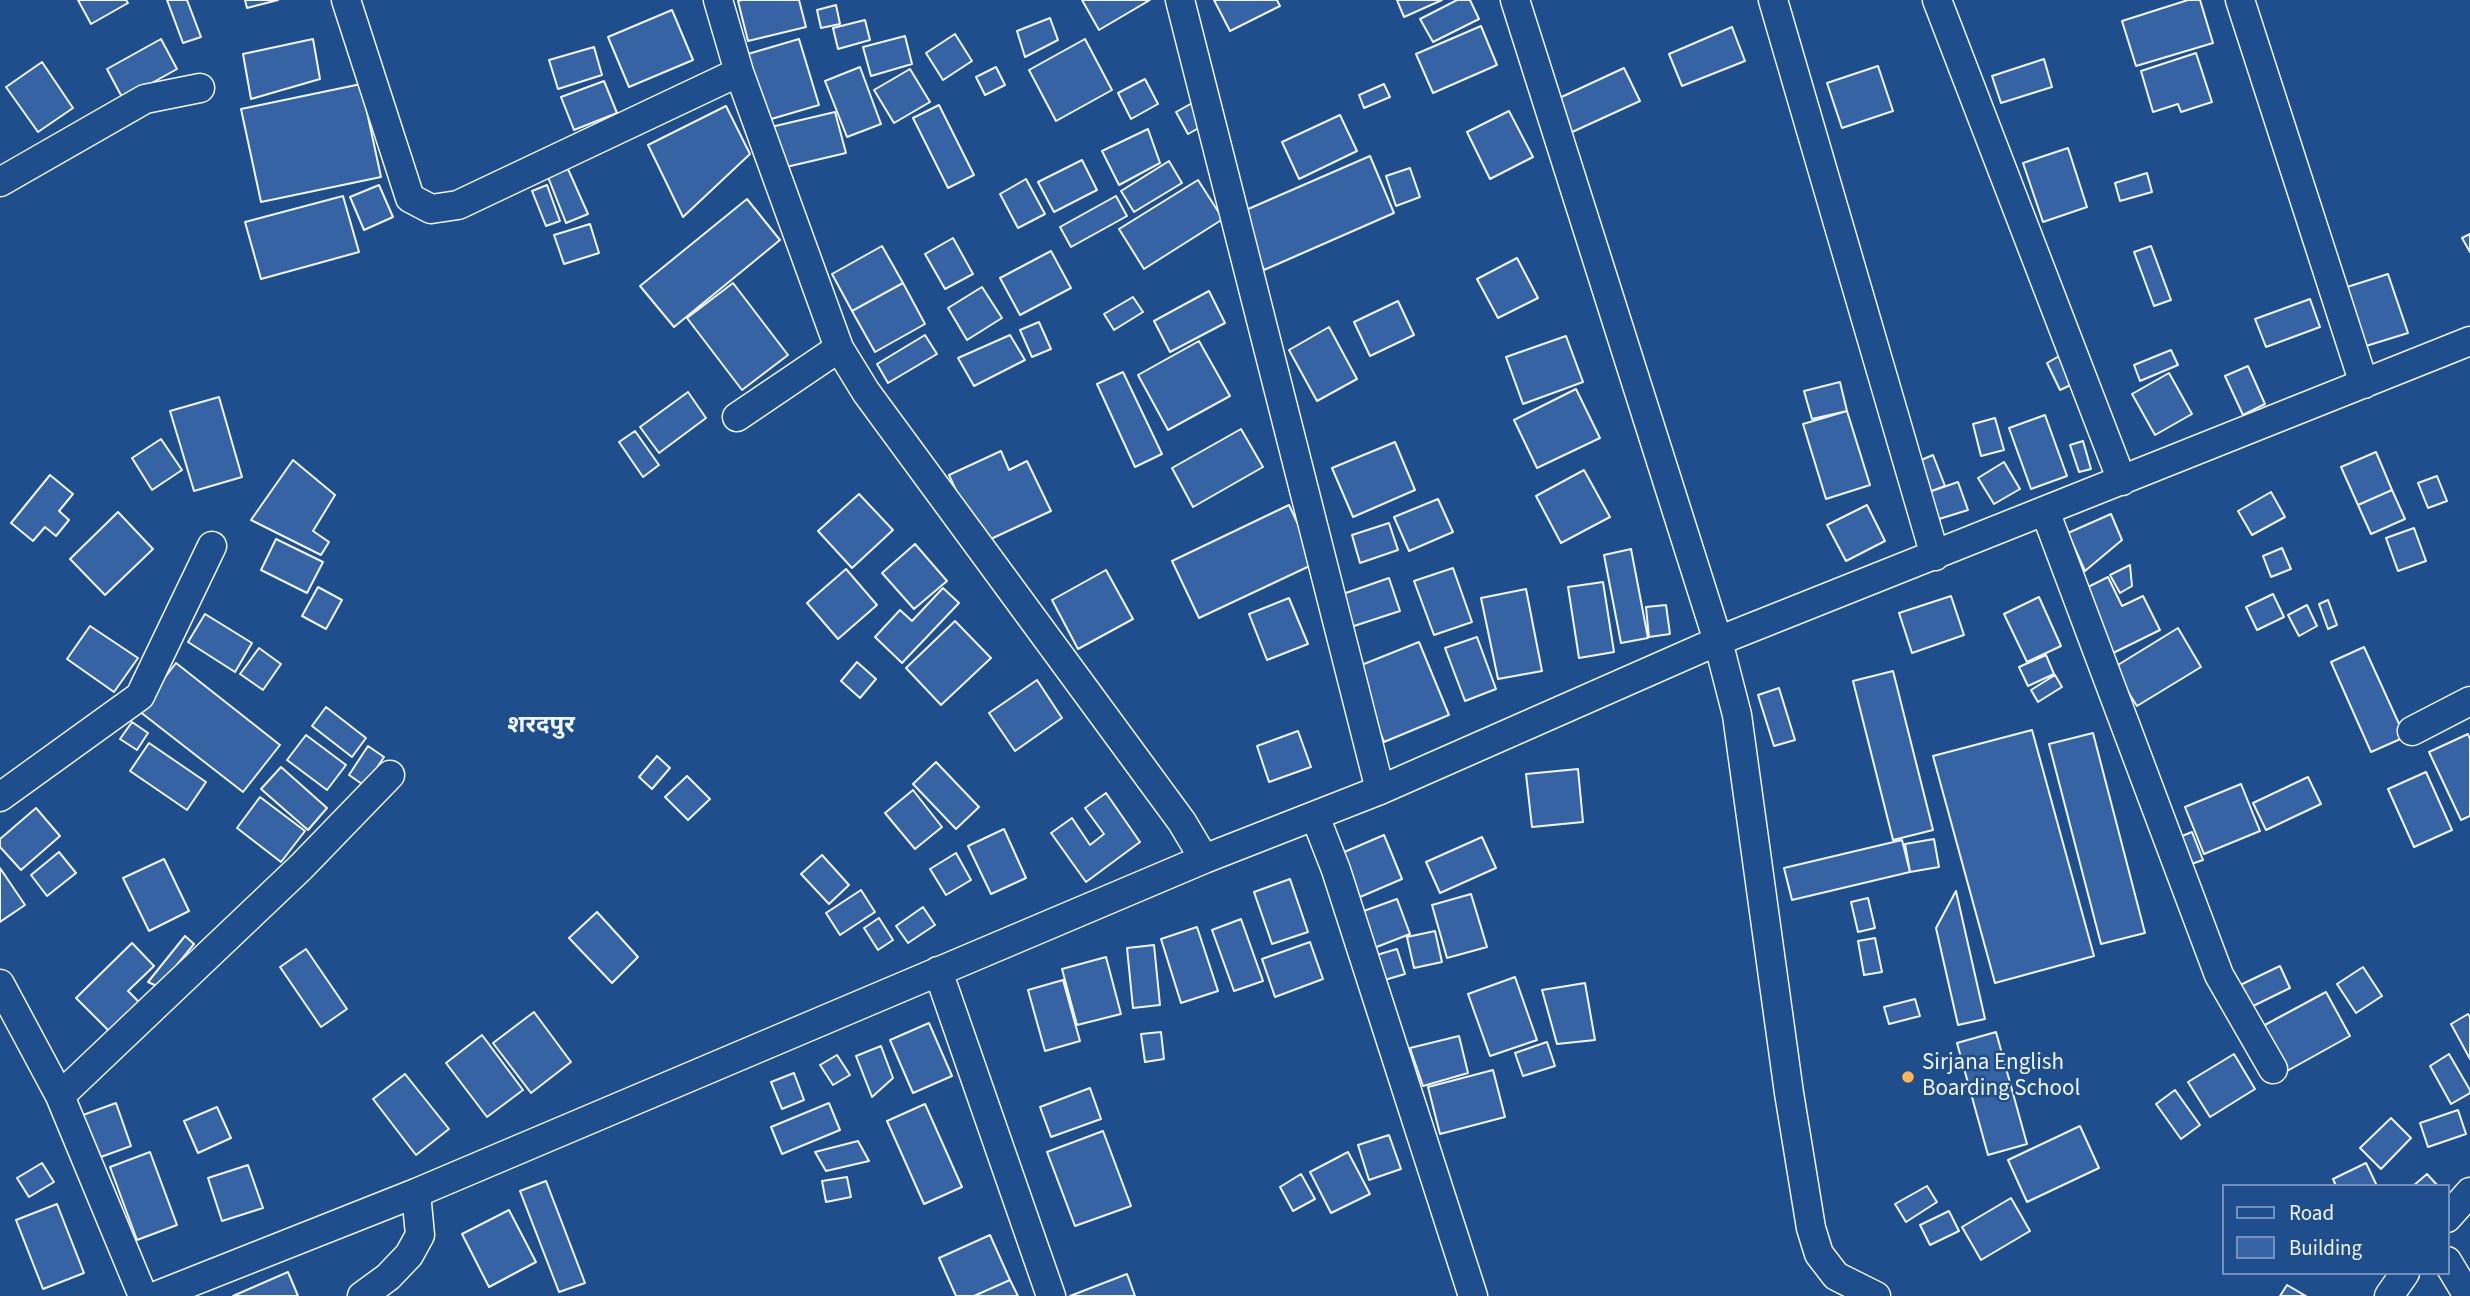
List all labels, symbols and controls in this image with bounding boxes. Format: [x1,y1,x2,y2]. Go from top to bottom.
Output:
district label: शरदपुर [507,713,575,741]
place label: Sirjana English Boarding School [1922,1050,2080,1104]
marker: Sirjana English Boarding School [1900,1069,1916,1085]
legend [2222,1184,2449,1275]
text: Road [2289,1198,2334,1228]
text: Building [2289,1233,2362,1263]

